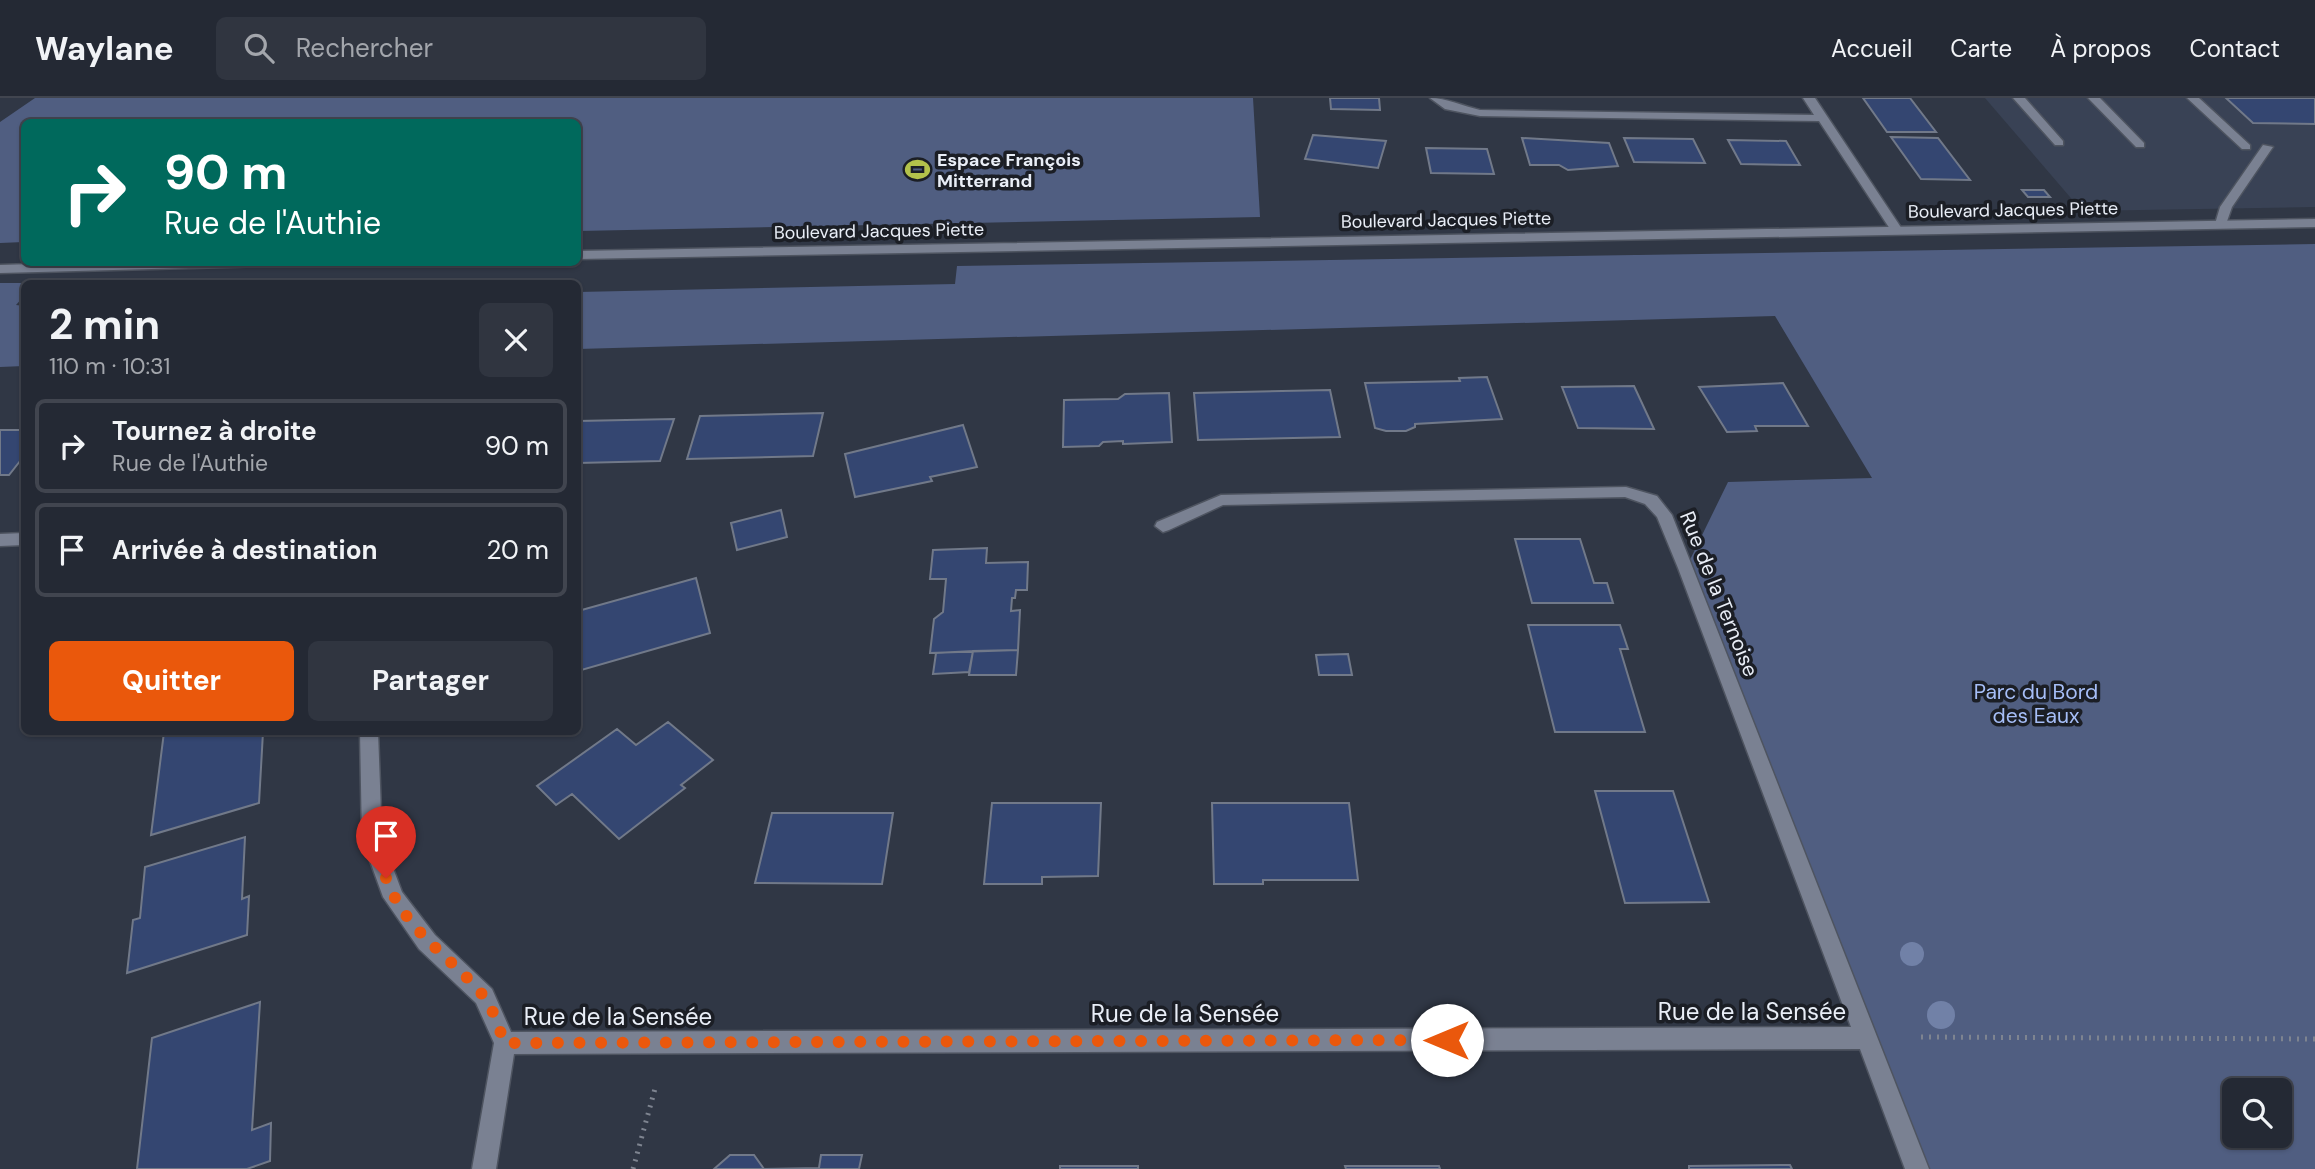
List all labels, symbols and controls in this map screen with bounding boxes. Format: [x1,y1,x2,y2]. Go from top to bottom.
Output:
search box [216,17,706,80]
text: Waylane [35,27,174,70]
icon: search [240,29,278,67]
text: Rechercher [296,31,433,65]
text: Accueil [1831,33,1912,64]
text: Carte [1950,33,2012,64]
text: À propos [2050,33,2152,64]
text: Contact [2190,33,2280,64]
text: 90 m [164,140,287,204]
icon: right [49,147,140,238]
place label: Espace François Mitterrand [937,148,1081,193]
sports icon: Espace François Mitterrand [903,156,931,184]
street label: Boulevard Jacques Piette [1908,196,2118,224]
text: Rue de l'Authie [164,202,381,244]
street label: Boulevard Jacques Piette [1341,206,1551,234]
street label: Boulevard Jacques Piette [774,217,984,245]
text: 2 min [49,297,160,352]
button: close [479,303,553,377]
text: 110 m · 10:31 [49,351,170,381]
text: Tournez à droite [112,414,317,448]
icon: right [53,427,91,465]
text: 90 m [485,429,549,463]
text: Rue de l'Authie [112,448,268,478]
street label: Rue de la Ternoise [1673,507,1765,681]
icon: arrive [53,531,91,569]
text: Arrivée à destination [112,533,378,567]
text: 20 m [486,533,549,567]
button: Quitter [49,641,294,721]
button: Partager [308,641,553,721]
park label: Parc du Bord des Eaux [1974,678,2098,730]
pin [356,806,416,878]
icon: arrive [367,817,405,855]
street label: Rue de la Sensée [1658,996,1846,1027]
street label: Rue de la Sensée [1091,998,1279,1029]
street label: Rue de la Sensée [524,1001,712,1032]
position arrow [1410,1003,1484,1077]
map controls [2222,1078,2292,1148]
button: search [2222,1078,2292,1148]

